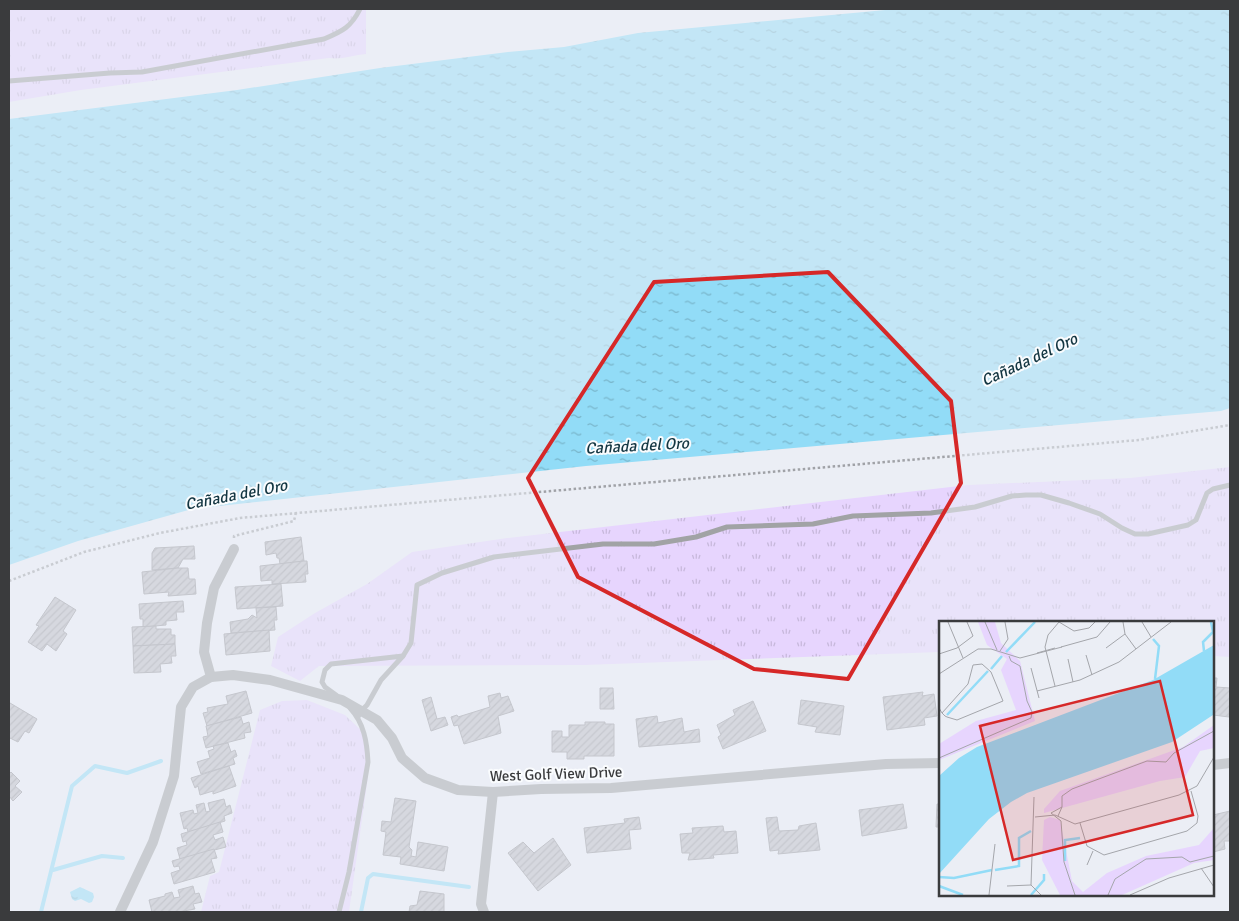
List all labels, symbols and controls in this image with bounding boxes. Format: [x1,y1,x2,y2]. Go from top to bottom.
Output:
water label: Cañada del Oro [978,329,1081,391]
water label: Cañada del Oro [585,433,690,459]
water label: Cañada del Oro [183,475,290,515]
inset map [939,621,1214,896]
street label: West Golf View Drive [489,763,623,785]

